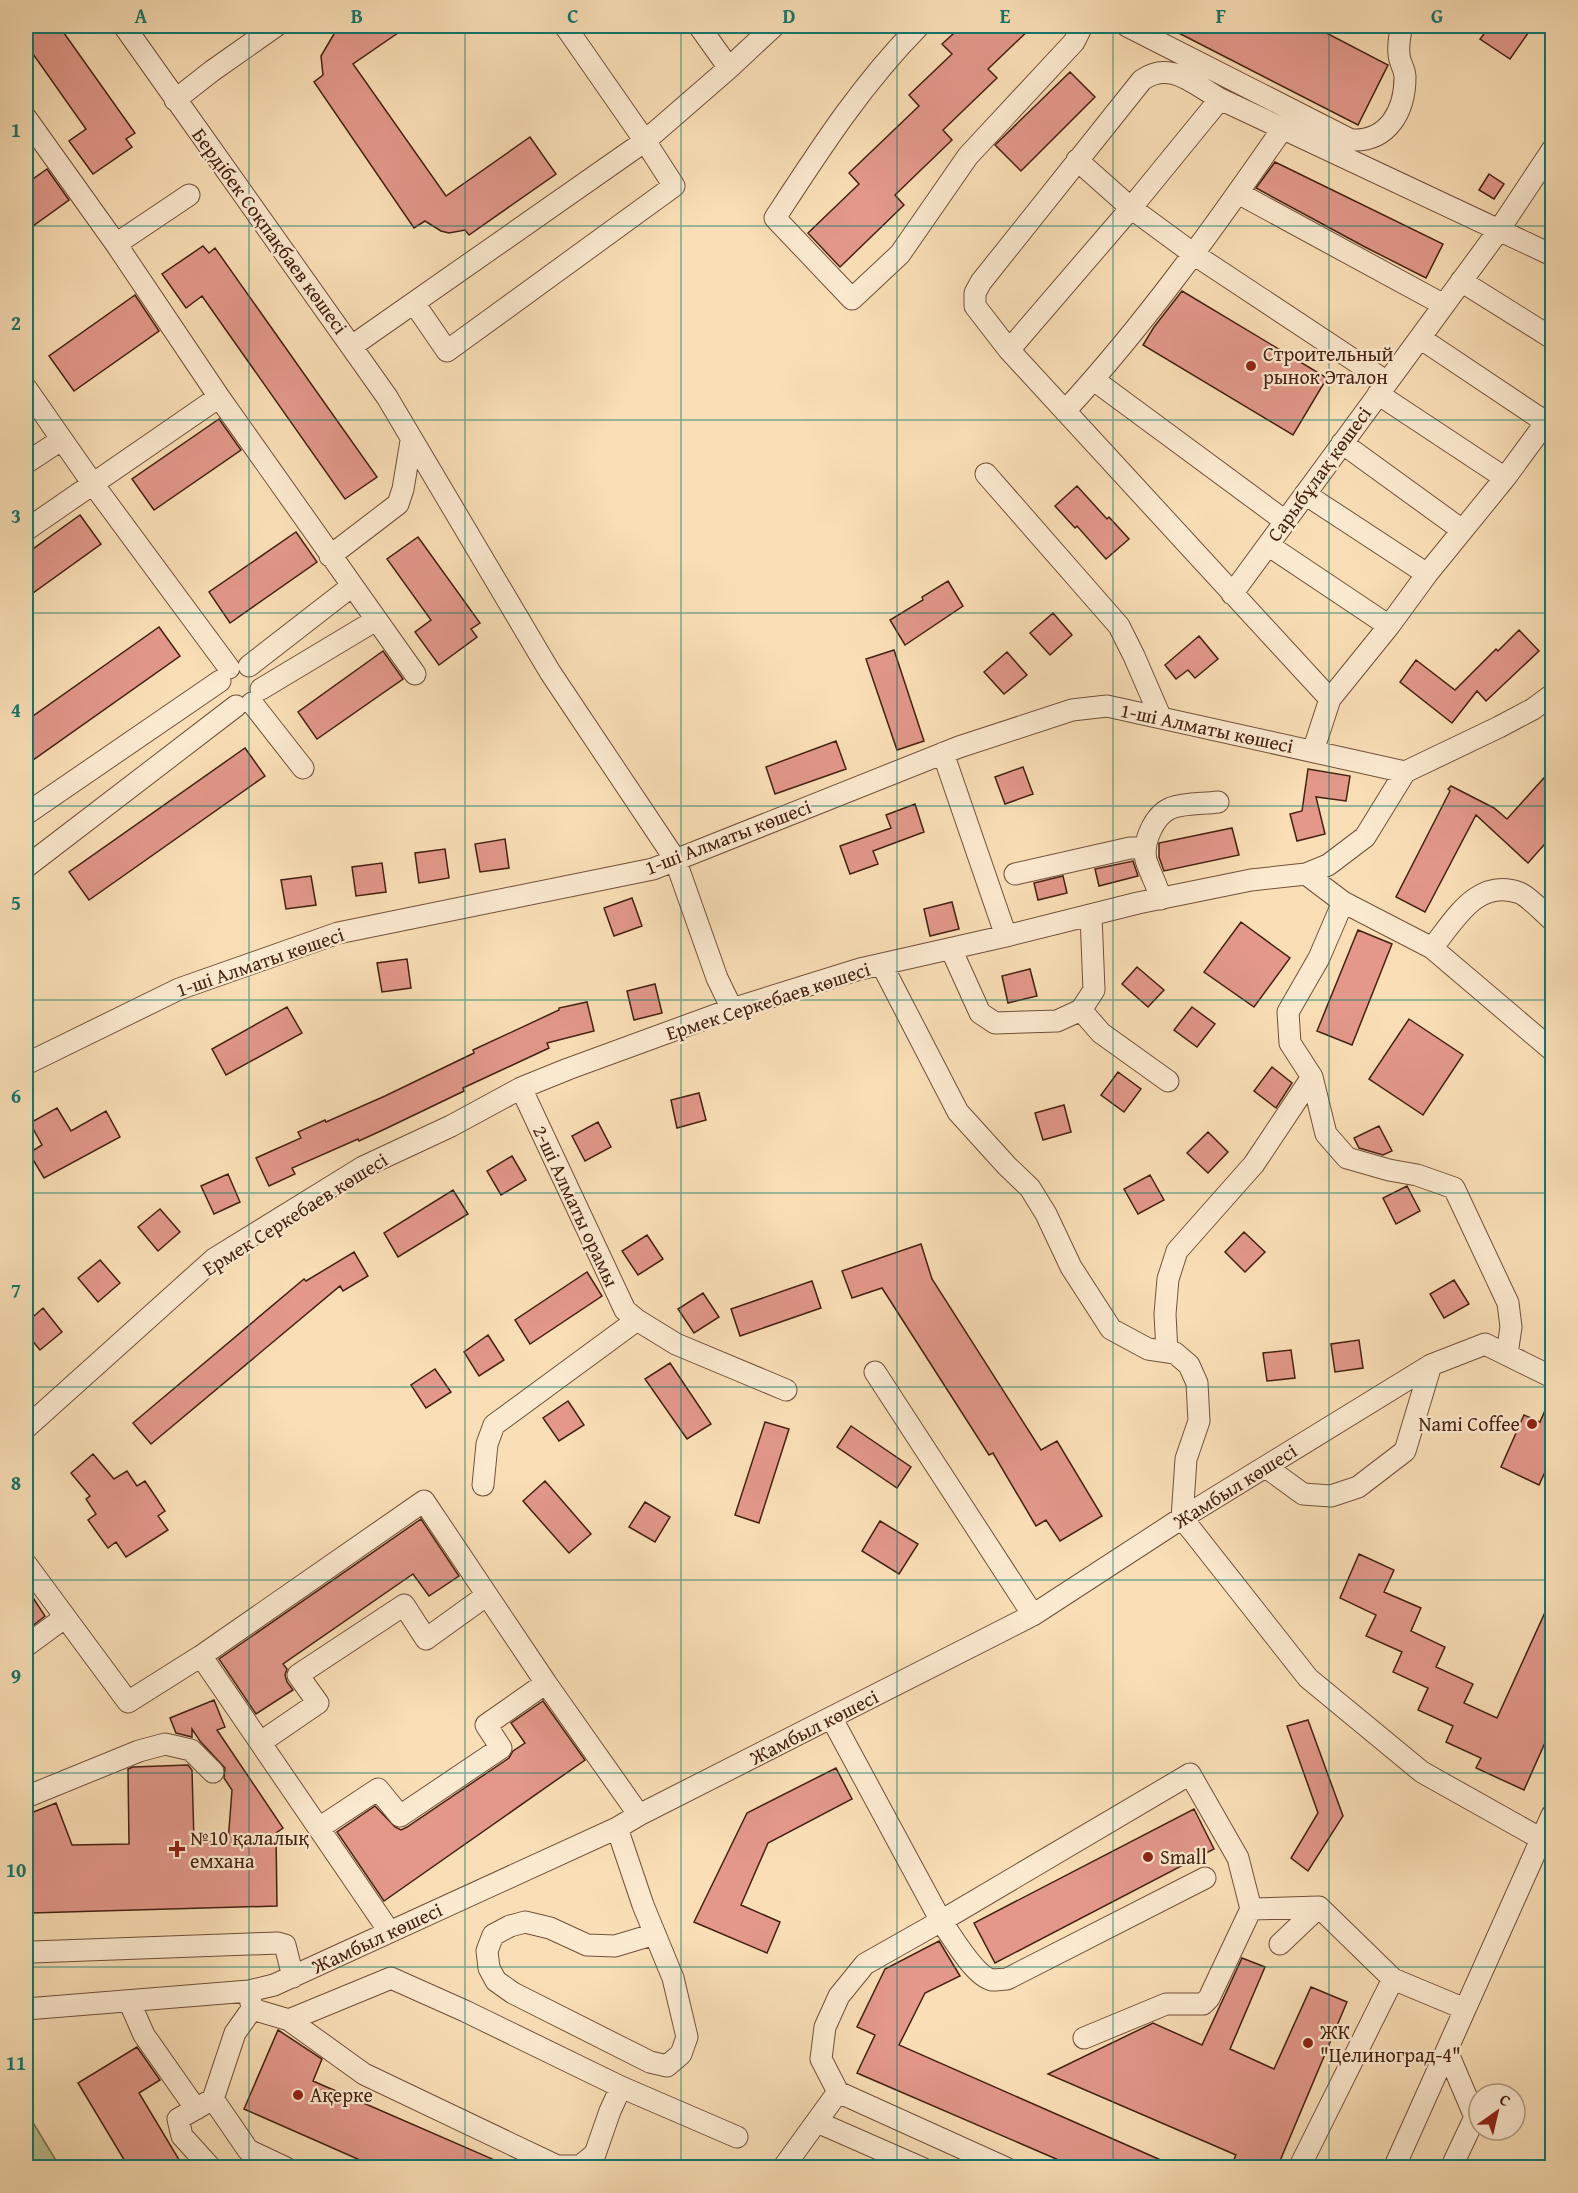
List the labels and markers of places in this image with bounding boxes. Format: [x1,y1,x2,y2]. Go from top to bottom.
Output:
place label: Строительный рынок Эталон [1263,339,1394,391]
marker: Строительный рынок Эталон [1244,359,1258,373]
place label: Nami Coffee [1418,1409,1520,1438]
marker: Nami Coffee [1525,1417,1539,1431]
place label: №10 қалалық емхана [190,1823,309,1875]
marker: №10 қалалық емхана [168,1840,186,1858]
place label: Small [1160,1842,1207,1871]
marker: Small [1141,1850,1155,1864]
place label: ЖК "Целиноград-4" [1319,2017,1461,2069]
marker: ЖК "Целиноград-4" [1301,2036,1315,2050]
place label: Ақерке [310,2080,373,2109]
marker: Ақерке [291,2088,305,2102]

